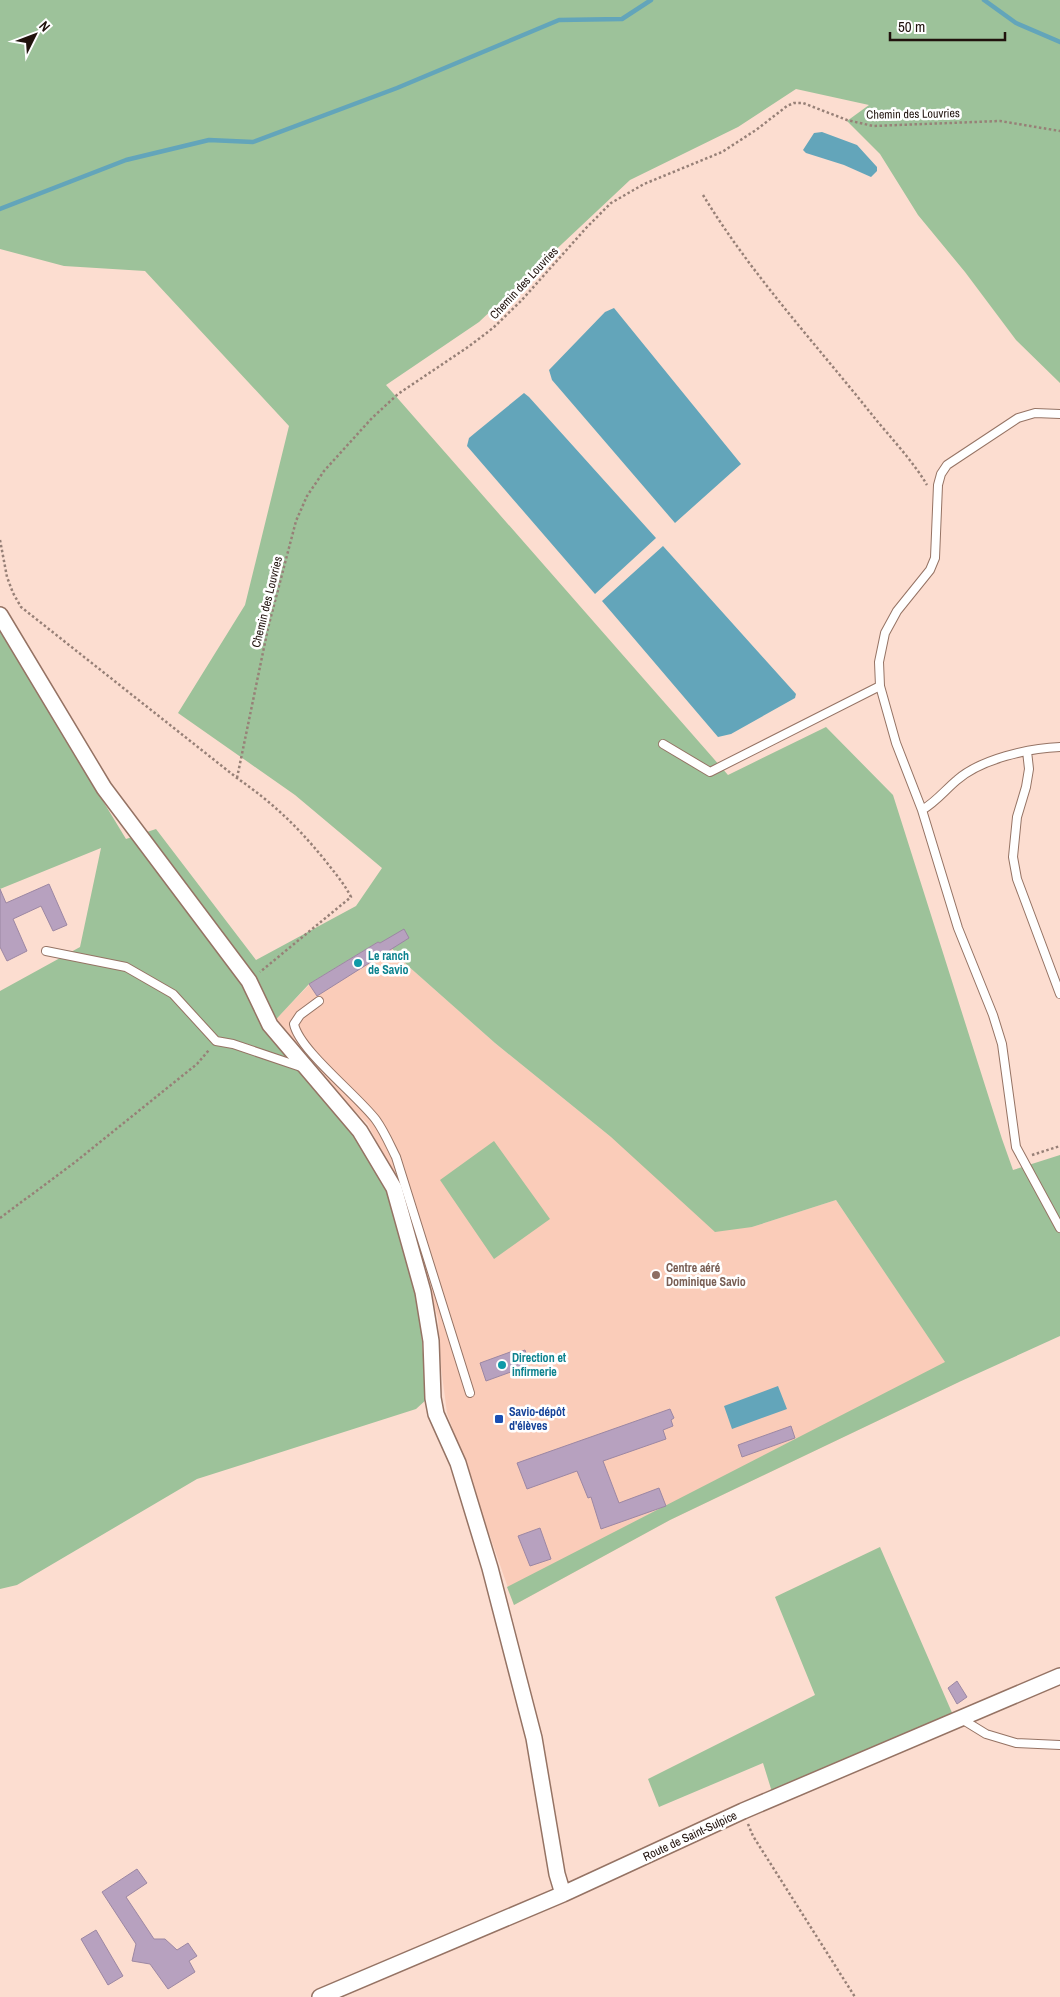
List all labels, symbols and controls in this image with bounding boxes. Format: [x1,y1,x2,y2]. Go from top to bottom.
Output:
north arrow [10,10,60,60]
scale bar [890,10,1005,42]
text: 50 m [898,16,925,37]
text: N [35,17,54,35]
street label: Chemin des Louvries [866,105,960,123]
street label: Chemin des Louvries [486,243,562,323]
street label: Chemin des Louvries [248,555,286,649]
place label: Le ranch de Savio [368,948,409,978]
marker: Le ranch de Savio [352,957,364,969]
place label: Centre aéré Dominique Savio [666,1260,746,1290]
marker: Centre aéré Dominique Savio [650,1269,662,1281]
place label: Direction et infirmerie [512,1350,567,1380]
marker: Direction et infirmerie [496,1359,508,1371]
place label: Savio-dépôt d'élèves [509,1404,566,1434]
marker: Savio-dépôt d'élèves [493,1413,505,1425]
street label: Route de Saint-Sulpice [641,1807,739,1865]

